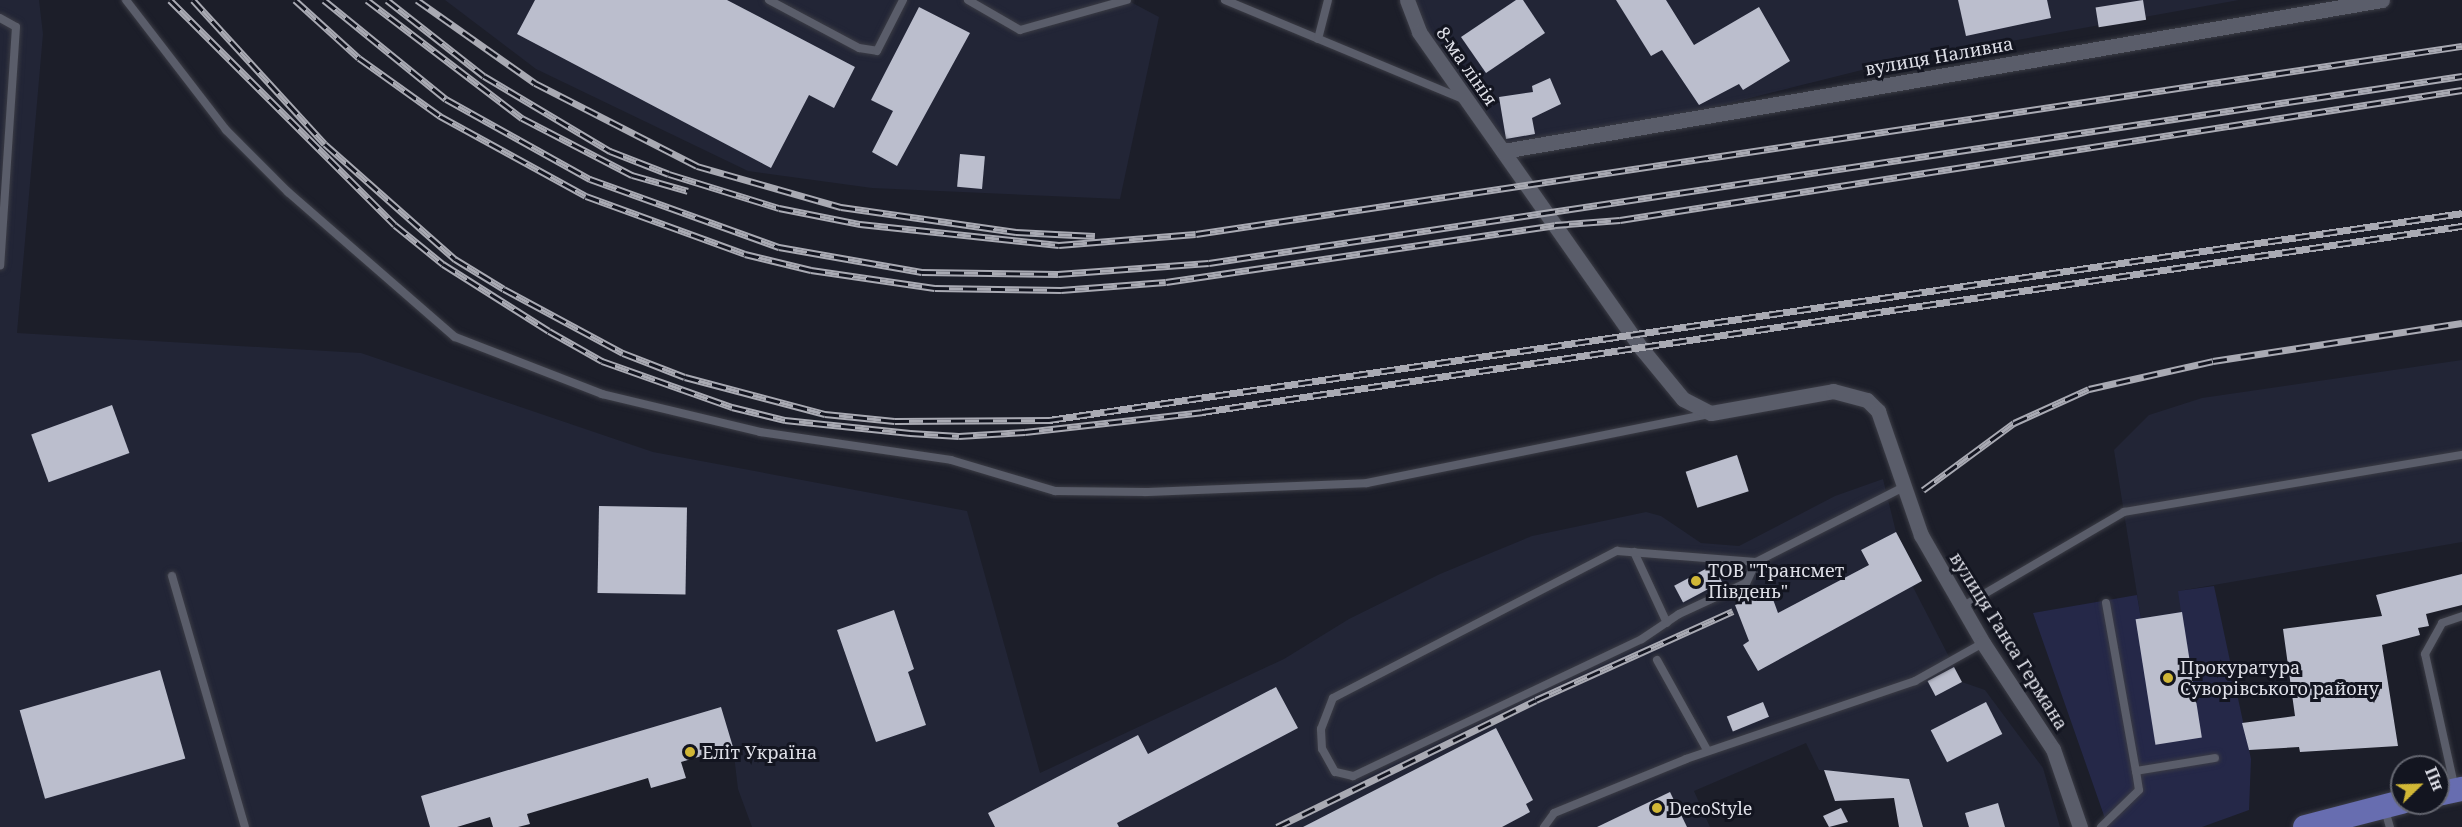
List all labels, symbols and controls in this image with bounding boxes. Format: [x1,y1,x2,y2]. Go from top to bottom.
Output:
street label: 8-ма лінія [1432,22,1502,110]
street label: вулиця Наливна [1863,32,2015,80]
street label: вулиця Ганса Германа [1945,548,2073,734]
place label: ТОВ "Трансмет Південь" [1708,560,1844,602]
marker: ТОВ "Трансмет Південь" [1689,574,1703,588]
place label: Прокуратура Суворівського району [2180,657,2379,700]
marker: Прокуратура Суворівського району [2161,671,2175,685]
place label: Еліт Україна [702,741,817,763]
marker: Еліт Україна [683,745,697,759]
north arrow [2390,755,2450,815]
text: Пн [2420,764,2449,794]
place label: DecoStyle [1669,797,1752,819]
marker: DecoStyle [1650,801,1664,815]

